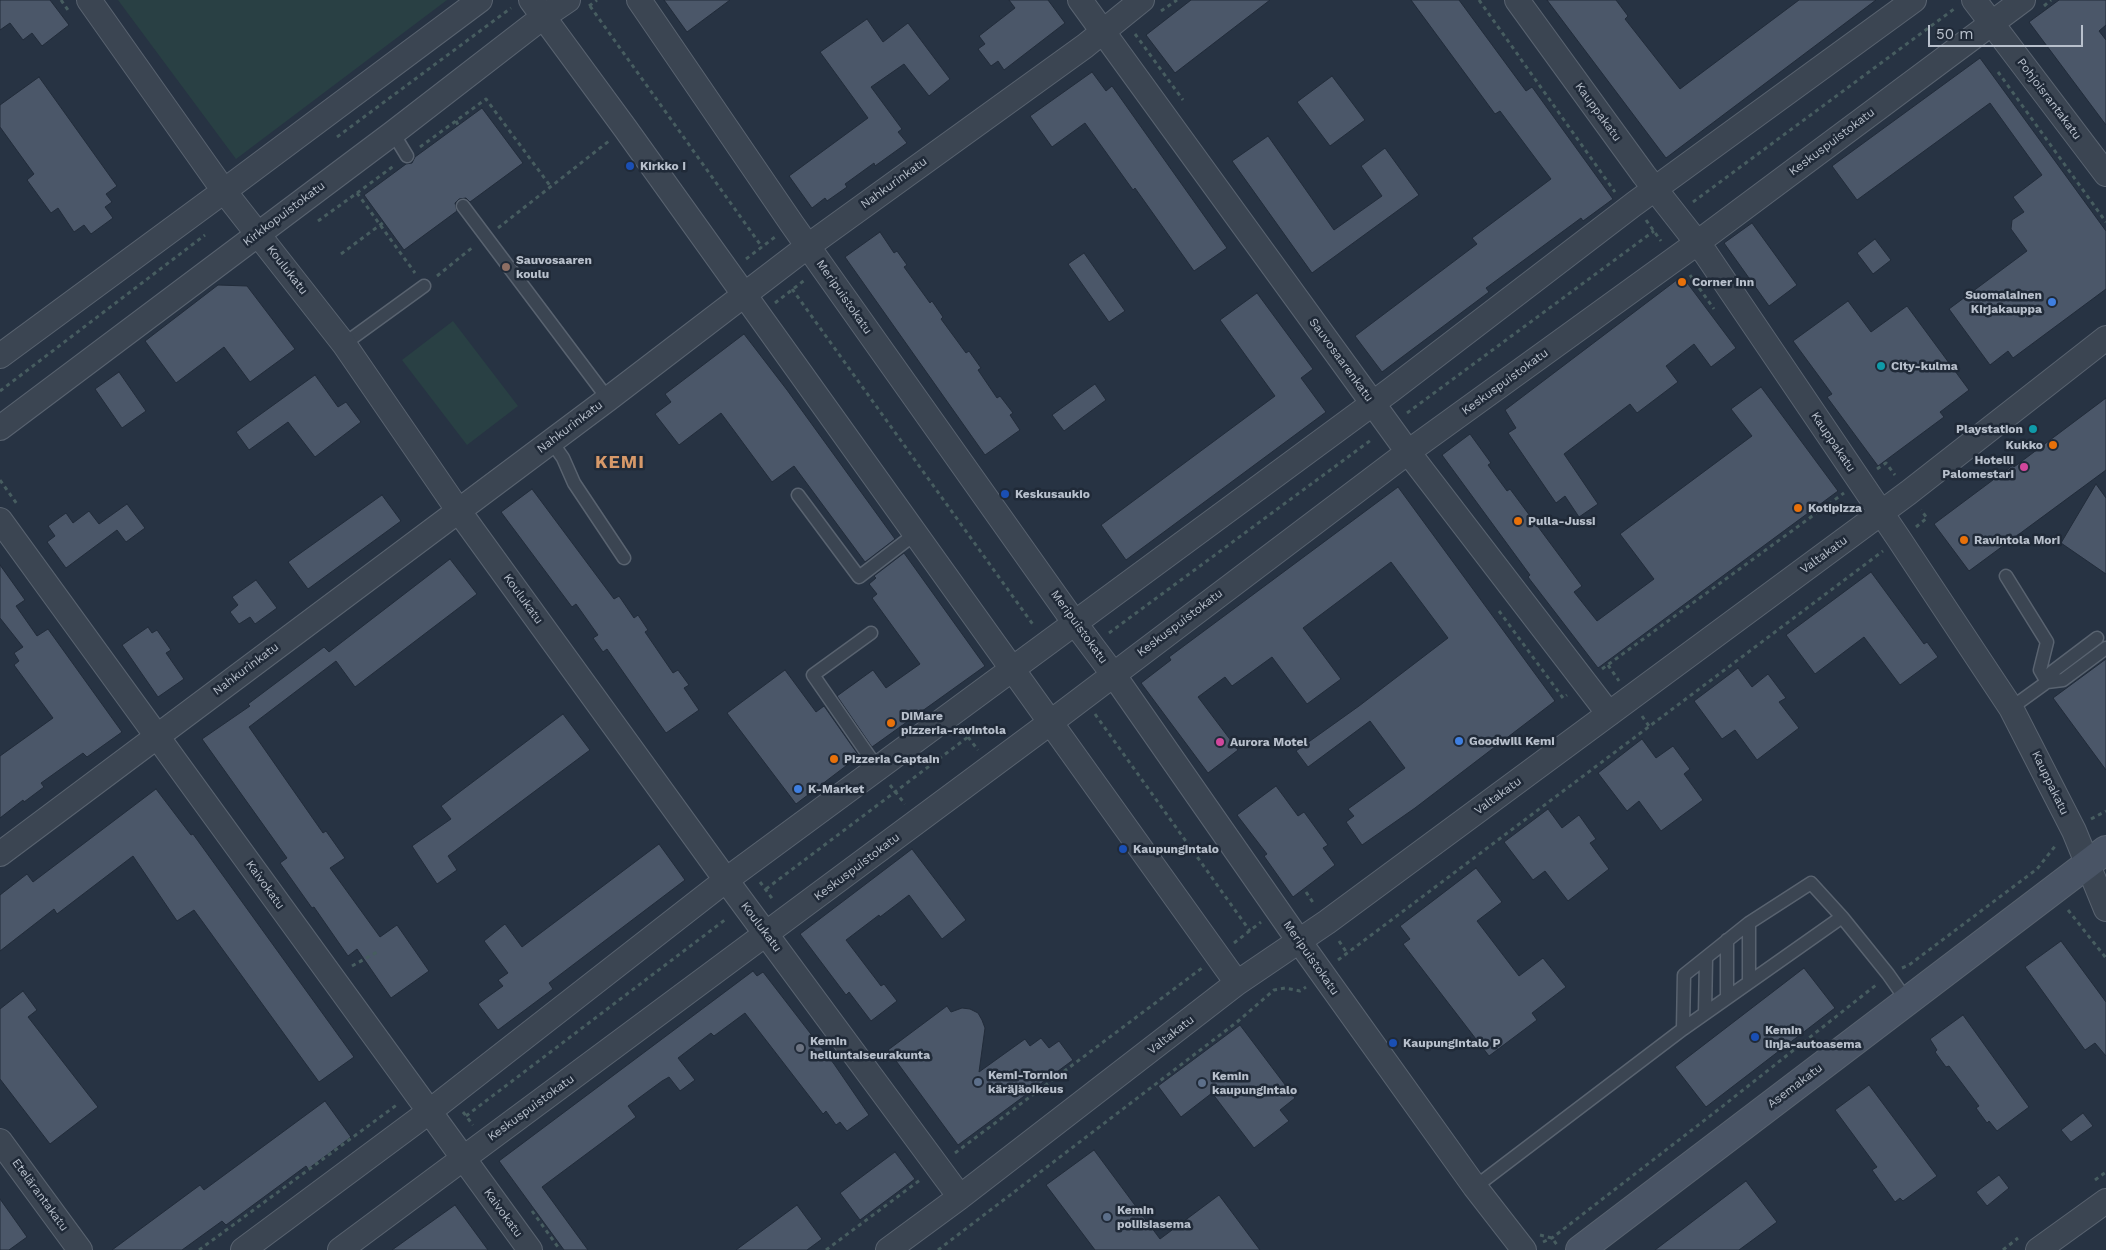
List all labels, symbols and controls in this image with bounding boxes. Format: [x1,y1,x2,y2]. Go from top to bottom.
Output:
scale bar [1931,15,2086,47]
text: 50 m [1936,25,1973,43]
street label: Pohjoisrantakatu [2014,55,2084,143]
street label: Kauppakatu [1572,80,1624,144]
street label: Keskuspuistokatu [1786,105,1878,179]
street label: Nahkurinkatu [858,154,930,212]
place label: Kirkko I [640,159,686,173]
marker: Kirkko I [624,160,636,172]
street label: Kirkkopuistokatu [240,178,328,250]
street label: Koulukatu [263,242,311,298]
place label: Sauvosaaren koulu [516,253,592,281]
street label: Meripuistokatu [813,257,875,337]
marker: Sauvosaaren koulu [500,261,512,273]
place label: Corner Inn [1692,275,1754,289]
marker: Corner Inn [1676,276,1688,288]
place label: Suomalainen Kirjakauppa [1965,288,2042,316]
marker: Suomalainen Kirjakauppa [2046,296,2058,308]
street label: Sauvosaarenkatu [1306,315,1376,405]
street label: Keskuspuistokatu [1459,346,1551,418]
place label: City-kulma [1891,359,1958,373]
marker: City-kulma [1875,360,1887,372]
street label: Nahkurinkatu [534,398,606,456]
street label: Kauppakatu [1808,409,1858,475]
place label: Playstation [1956,422,2023,436]
marker: Playstation [2027,423,2039,435]
place label: Kukko [2006,438,2043,452]
marker: Kukko [2047,439,2059,451]
district label: KEMI [595,452,645,474]
place label: Hotelli Palomestari [1942,453,2014,481]
marker: Hotelli Palomestari [2018,461,2030,473]
place label: Keskusaukio [1015,487,1090,501]
marker: Keskusaukio [999,488,1011,500]
place label: Kotipizza [1808,501,1862,515]
marker: Kotipizza [1792,502,1804,514]
place label: Pulla-Jussi [1528,514,1596,528]
marker: Pulla-Jussi [1512,515,1524,527]
street label: Valtakatu [1798,533,1850,577]
place label: Ravintola Mori [1974,533,2060,547]
marker: Ravintola Mori [1958,534,1970,546]
street label: Koulukatu [500,571,546,627]
street label: Keskuspuistokatu [1134,586,1226,660]
street label: Meripuistokatu [1047,587,1111,667]
street label: Nahkurinkatu [210,640,282,698]
place label: DiMare pizzeria-ravintola [901,709,1006,737]
marker: DiMare pizzeria-ravintola [885,717,897,729]
place label: Goodwill Kemi [1469,734,1555,748]
place label: Aurora Motel [1230,735,1307,749]
marker: Goodwill Kemi [1453,735,1465,747]
marker: Aurora Motel [1214,736,1226,748]
street label: Kauppakatu [2028,749,2072,817]
place label: Pizzeria Captain [844,752,940,766]
marker: Pizzeria Captain [828,753,840,765]
street label: Valtakatu [1472,774,1524,818]
place label: K-Market [808,782,864,796]
marker: K-Market [792,783,804,795]
street label: Keskuspuistokatu [811,830,903,904]
place label: Kaupungintalo [1133,842,1219,856]
marker: Kaupungintalo [1117,843,1129,855]
street label: Kaivokatu [242,858,288,912]
street label: Koulukatu [738,899,784,955]
street label: Meripuistokatu [1280,918,1342,998]
street label: Valtakatu [1145,1012,1197,1058]
place label: Kemin linja-autoasema [1765,1023,1861,1051]
marker: Kemin linja-autoasema [1749,1031,1761,1043]
place label: Kemin helluntaiseurakunta [810,1034,930,1062]
place label: Kaupungintalo P [1403,1036,1500,1050]
marker: Kaupungintalo P [1387,1037,1399,1049]
marker: Kemin helluntaiseurakunta [794,1042,806,1054]
street label: Asemakatu [1765,1061,1825,1111]
place label: Kemi-Tornion käräjäoikeus [988,1068,1068,1096]
place label: Kemin kaupungintalo [1212,1069,1297,1097]
street label: Keskuspuistokatu [485,1072,577,1144]
marker: Kemi-Tornion käräjäoikeus [972,1076,984,1088]
marker: Kemin kaupungintalo [1196,1077,1208,1089]
street label: Etelärantakatu [9,1156,71,1234]
street label: Kaivokatu [480,1186,526,1240]
place label: Kemin poliisiasema [1117,1203,1191,1231]
marker: Kemin poliisiasema [1101,1211,1113,1223]

